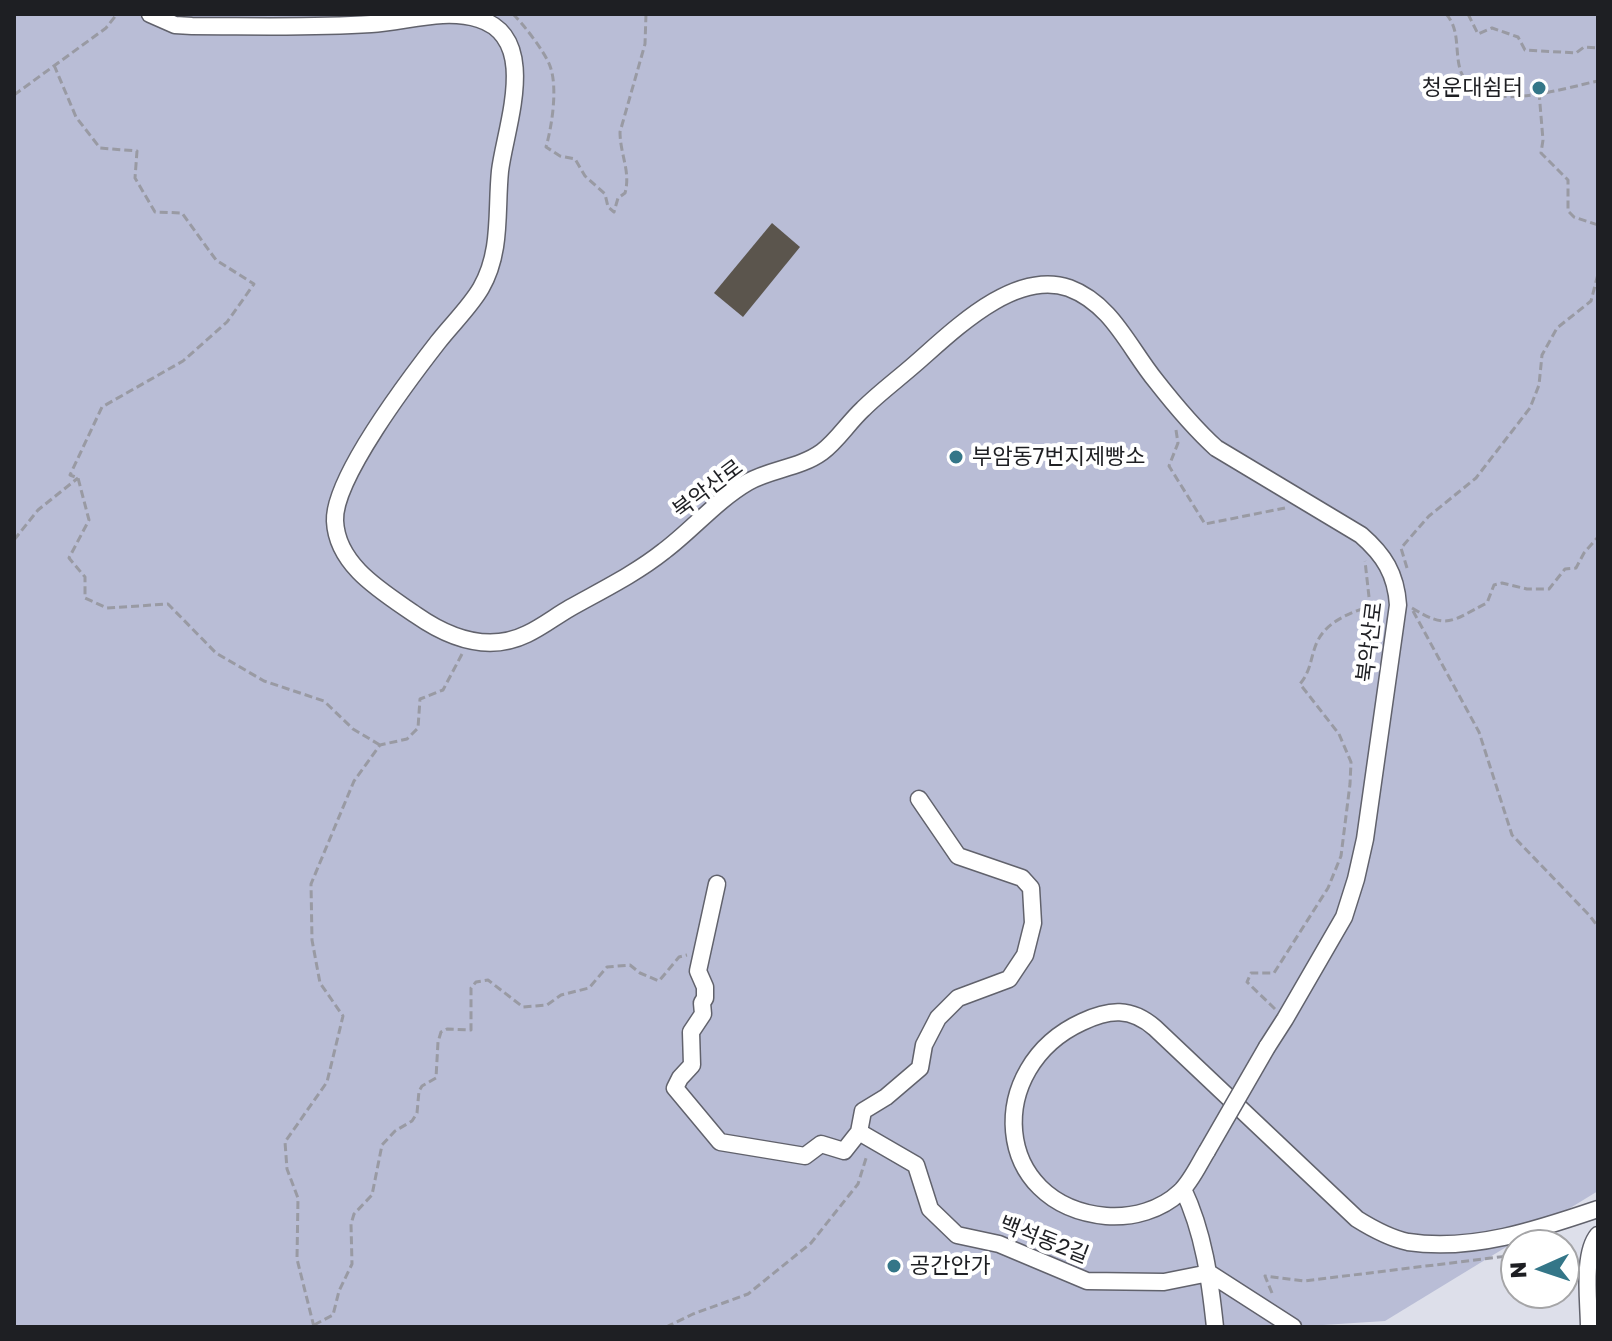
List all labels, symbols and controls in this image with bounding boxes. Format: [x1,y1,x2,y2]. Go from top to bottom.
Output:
place label: 청운대쉼터 [1422,75,1523,101]
marker: 청운대쉼터 [1530,79,1548,97]
place label: 부암동7번지제빵소 [972,444,1146,470]
marker: 부암동7번지제빵소 [947,448,965,466]
street label: 북악산로 [668,454,748,524]
street label: 북악산로 [1352,600,1388,684]
street label: 백석동2길 [996,1211,1092,1269]
north arrow [1500,1229,1580,1309]
place label: 공간안가 [910,1253,991,1279]
marker: 공간안가 [885,1257,903,1275]
text: N [1504,1261,1531,1279]

